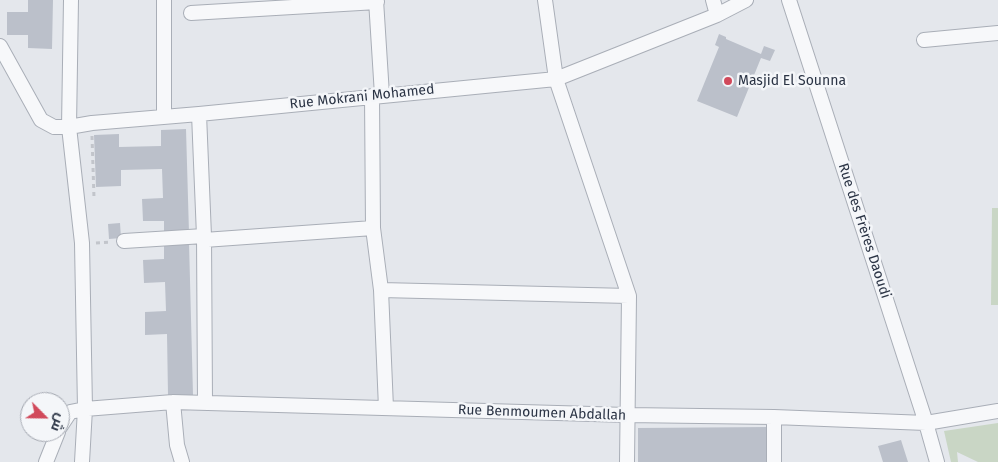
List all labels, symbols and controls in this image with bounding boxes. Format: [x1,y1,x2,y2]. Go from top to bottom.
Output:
place label: Masjid El Sounna [738,73,846,89]
marker: Masjid El Sounna [722,75,734,87]
street label: Rue Mokrani Mohamed [289,81,435,113]
street label: Rue des Frères Daoudi [834,161,894,301]
north arrow [20,392,70,442]
street label: Rue Benmoumen Abdallah [458,402,626,424]
text: ش [47,411,70,434]

